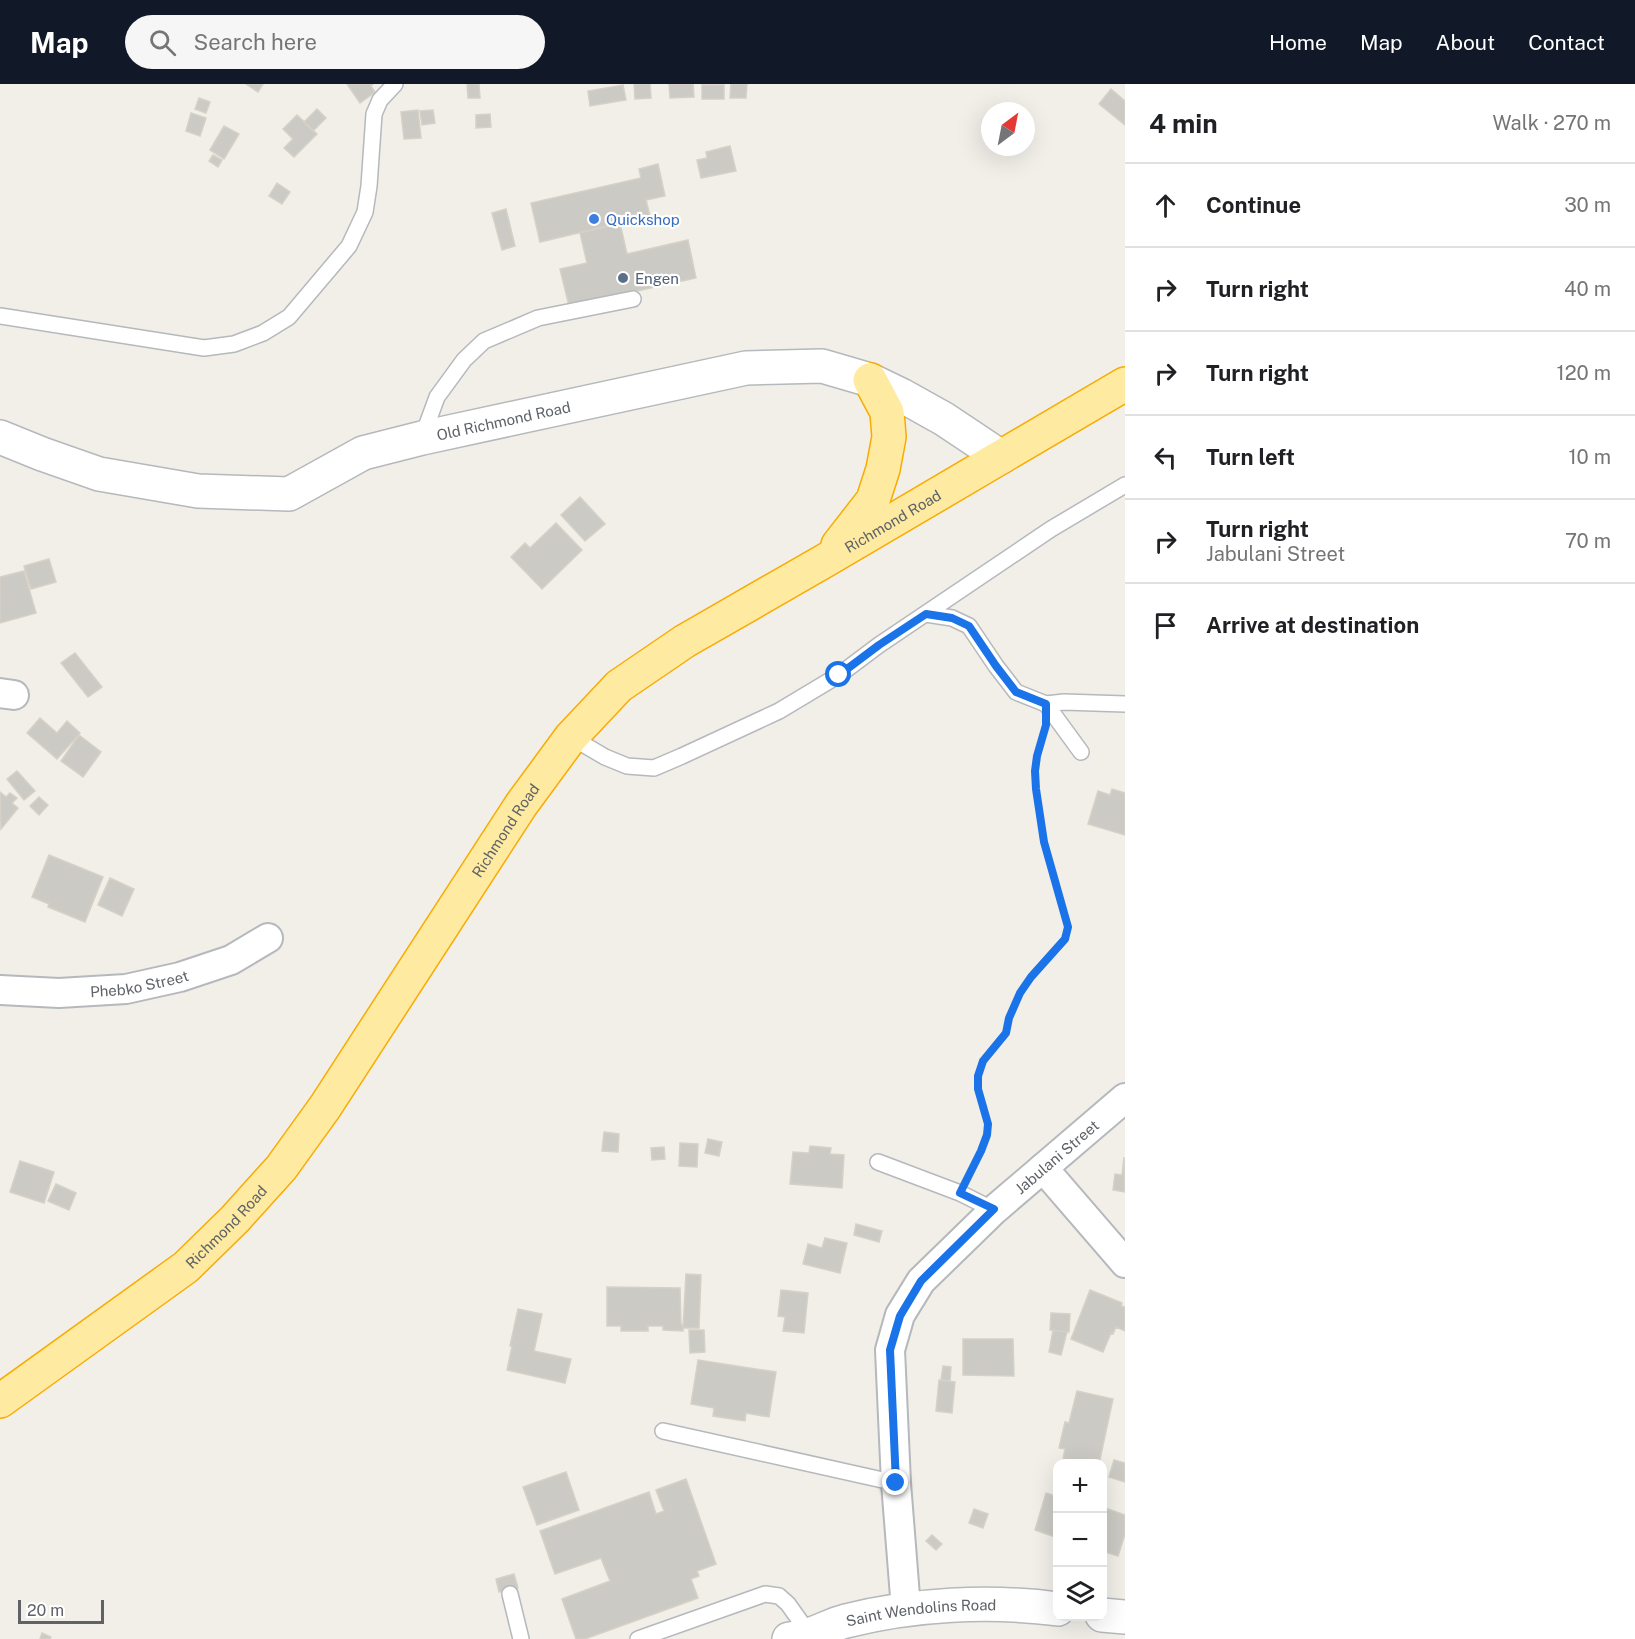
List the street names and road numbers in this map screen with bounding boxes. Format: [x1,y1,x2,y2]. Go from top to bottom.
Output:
street label: Old Richmond Road [435,398,572,443]
street label: Richmond Road [841,486,944,556]
street label: Richmond Road [468,780,542,880]
street label: Phebko Street [90,966,191,1000]
street label: Jabulani Street [1011,1116,1102,1197]
street label: Richmond Road [182,1182,270,1271]
street label: Saint Wendolins Road [844,1596,997,1629]

